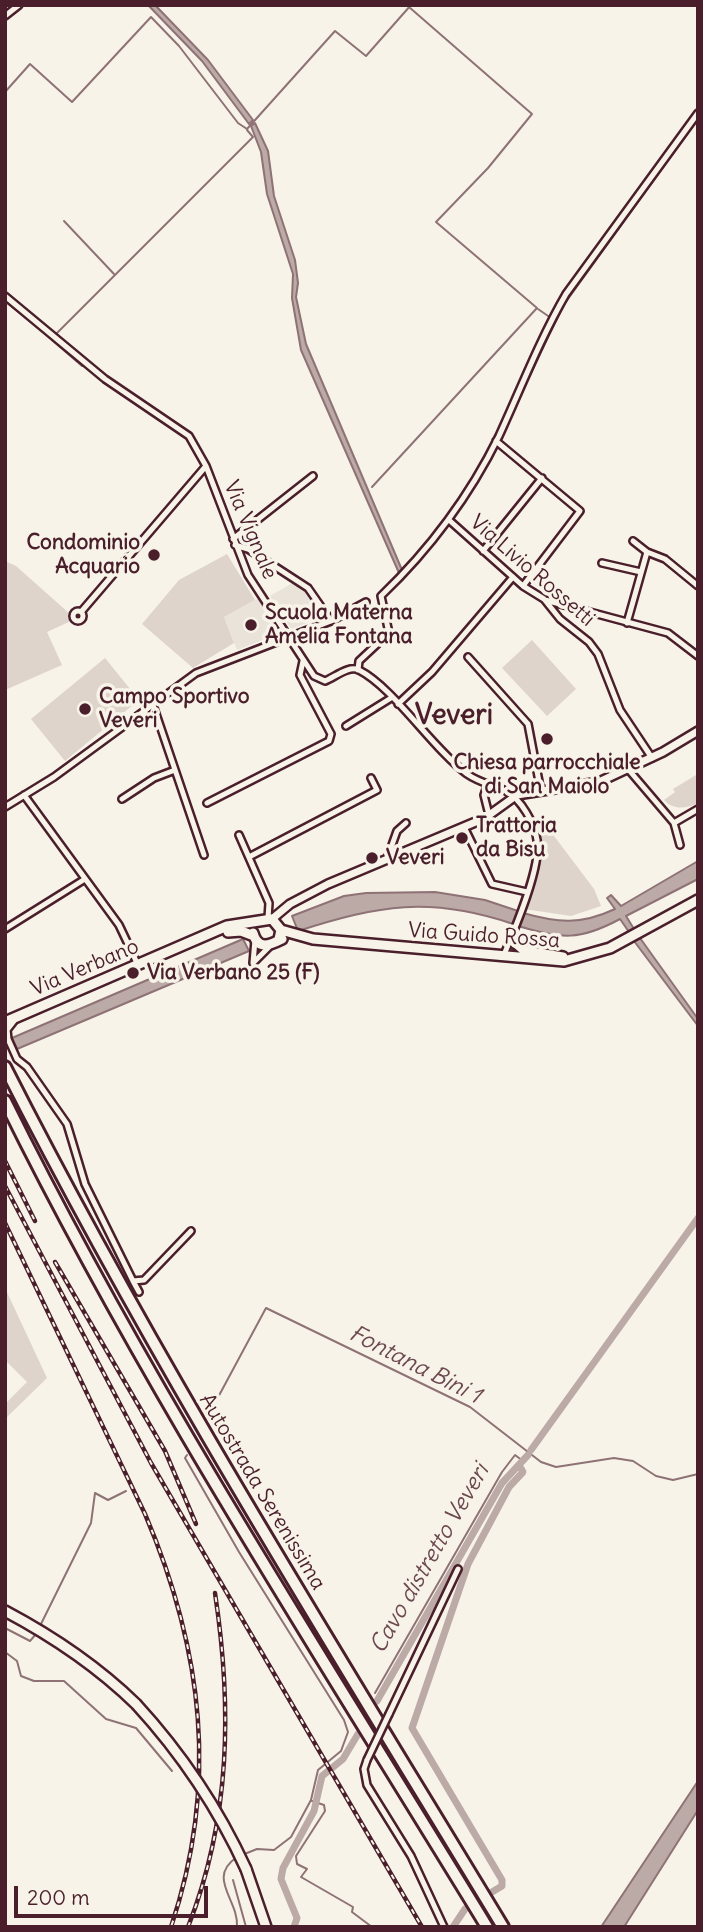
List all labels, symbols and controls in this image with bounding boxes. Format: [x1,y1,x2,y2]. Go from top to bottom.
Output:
street label: Via Vignale [218,477,282,583]
street label: Via Livio Rossetti [465,510,599,632]
place label: Condominio Acquario [26,530,140,580]
marker: Condominio Acquario [146,547,162,563]
place label: Scuola Materna Amelia Fontana [265,600,413,650]
marker: Scuola Materna Amelia Fontana [243,617,259,633]
place label: Campo Sportivo Veveri [99,684,250,734]
district label: Veveri [415,699,493,733]
marker: Campo Sportivo Veveri [77,701,93,717]
marker: Chiesa parrocchiale di San Maiolo [539,731,555,747]
place label: Chiesa parrocchiale di San Maiolo [453,750,641,800]
place label: Trattoria da Bisu [476,813,557,863]
marker: Trattoria da Bisu [454,830,470,846]
place label: Veveri [386,845,444,871]
marker: Veveri [364,850,380,866]
street label: Via Guido Rossa [407,918,561,954]
street label: Via Verbano [27,934,143,1002]
place label: Via Verbano 25 (F) [147,960,320,986]
marker: Via Verbano 25 (F) [125,965,141,981]
water label: Fontana Bini 1 [345,1320,485,1410]
street label: Autostrada Serenissima [193,1389,331,1595]
water label: Cavo distretto Veveri [365,1460,495,1658]
scale bar [18,1872,212,1916]
text: 200 m [27,1884,90,1911]

